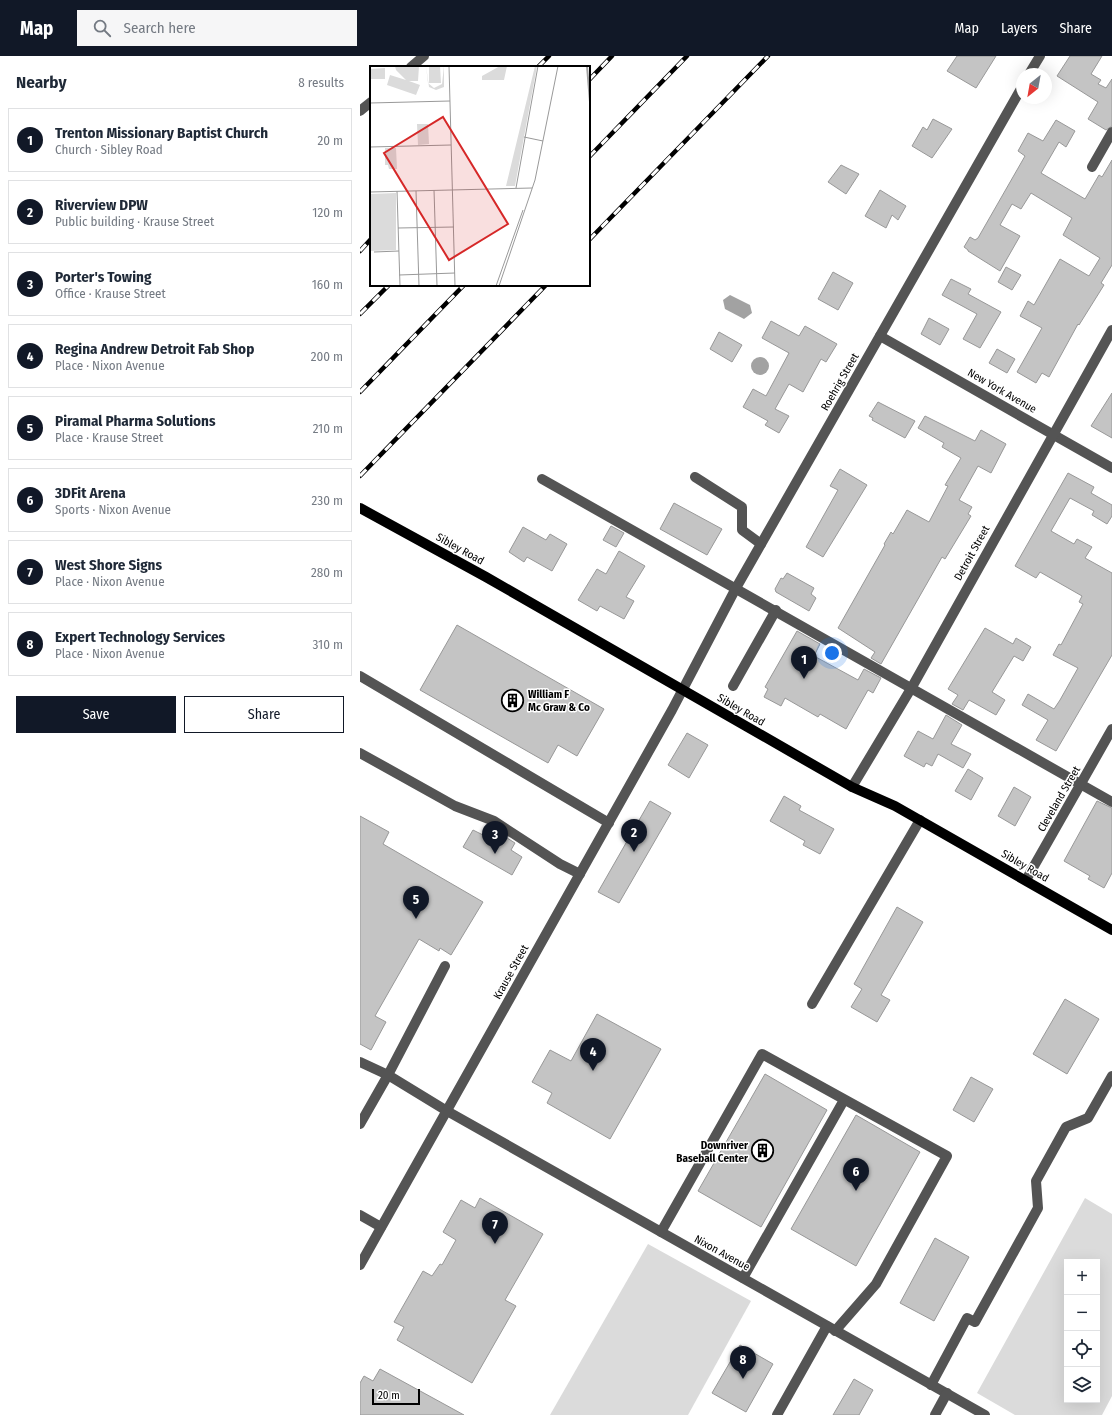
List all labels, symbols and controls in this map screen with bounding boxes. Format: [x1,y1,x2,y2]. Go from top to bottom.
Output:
search box [77,10,357,46]
text: Map [20,17,53,40]
icon: search [91,17,113,39]
text: Search here [123,19,196,37]
text: Map [955,20,979,37]
text: Layers [1001,20,1037,37]
text: Share [1059,20,1092,37]
inset map [370,66,590,286]
north arrow [1016,68,1052,104]
text: Nearby [16,72,67,93]
text: 8 results [298,75,344,90]
text: Trenton Missionary Baptist Church [55,124,268,142]
text: 1 [27,133,33,148]
text: 20 m [317,133,343,148]
text: Church · Sibley Road [55,142,163,157]
text: Riverview DPW [55,196,148,214]
text: 2 [27,205,33,220]
text: 120 m [312,205,343,220]
text: Public building · Krause Street [55,214,214,229]
text: Porter's Towing [55,268,151,286]
text: 3 [27,277,33,292]
text: 160 m [312,277,343,292]
text: Office · Krause Street [55,286,166,301]
text: Regina Andrew Detroit Fab Shop [55,340,254,358]
text: 4 [27,349,33,364]
text: 200 m [311,349,343,364]
street label: Roehrig Street [818,351,862,413]
text: Place · Nixon Avenue [55,358,165,373]
street label: New York Avenue [965,366,1039,416]
text: Piramal Pharma Solutions [55,412,216,430]
text: 5 [27,421,33,436]
text: 210 m [313,421,343,436]
text: Place · Krause Street [55,430,163,445]
text: 3DFit Arena [55,484,126,502]
text: 6 [27,493,33,508]
text: 230 m [312,493,343,508]
text: Sports · Nixon Avenue [55,502,171,517]
street label: Detroit Street [952,523,993,583]
street label: Sibley Road [434,531,486,567]
text: West Shore Signs [55,556,162,574]
text: 7 [27,565,33,580]
text: 280 m [311,565,343,580]
text: Place · Nixon Avenue [55,574,165,589]
text: Expert Technology Services [55,628,225,646]
text: 8 [27,637,33,652]
text: 310 m [313,637,343,652]
your location [822,643,842,663]
text: Place · Nixon Avenue [55,646,165,661]
pin: 1 [791,646,817,679]
building icon: William F Mc Graw & Co [499,687,525,713]
place label: William F Mc Graw & Co [528,688,590,714]
street label: Sibley Road [715,691,767,729]
button: Save [16,696,176,733]
button: Share [184,696,344,733]
street label: Cleveland Street [1035,764,1083,834]
pin: 2 [621,819,647,852]
pin: 3 [482,821,508,854]
street label: Sibley Road [999,847,1051,885]
pin: 5 [403,886,429,919]
street label: Krause Street [491,942,531,1001]
pin: 4 [580,1038,606,1071]
building icon: Downriver Baseball Center [750,1138,776,1164]
place label: Downriver Baseball Center [676,1139,749,1165]
pin: 6 [843,1158,869,1191]
pin: 7 [482,1211,508,1244]
street label: Nixon Avenue [692,1232,752,1274]
map controls [1064,1259,1100,1403]
button: + [1064,1259,1100,1295]
button: − [1064,1295,1100,1331]
button: locate [1064,1331,1100,1367]
pin: 8 [730,1346,756,1379]
button: layers [1064,1367,1100,1403]
scale bar [372,1387,420,1406]
text: 20 m [378,1389,400,1402]

